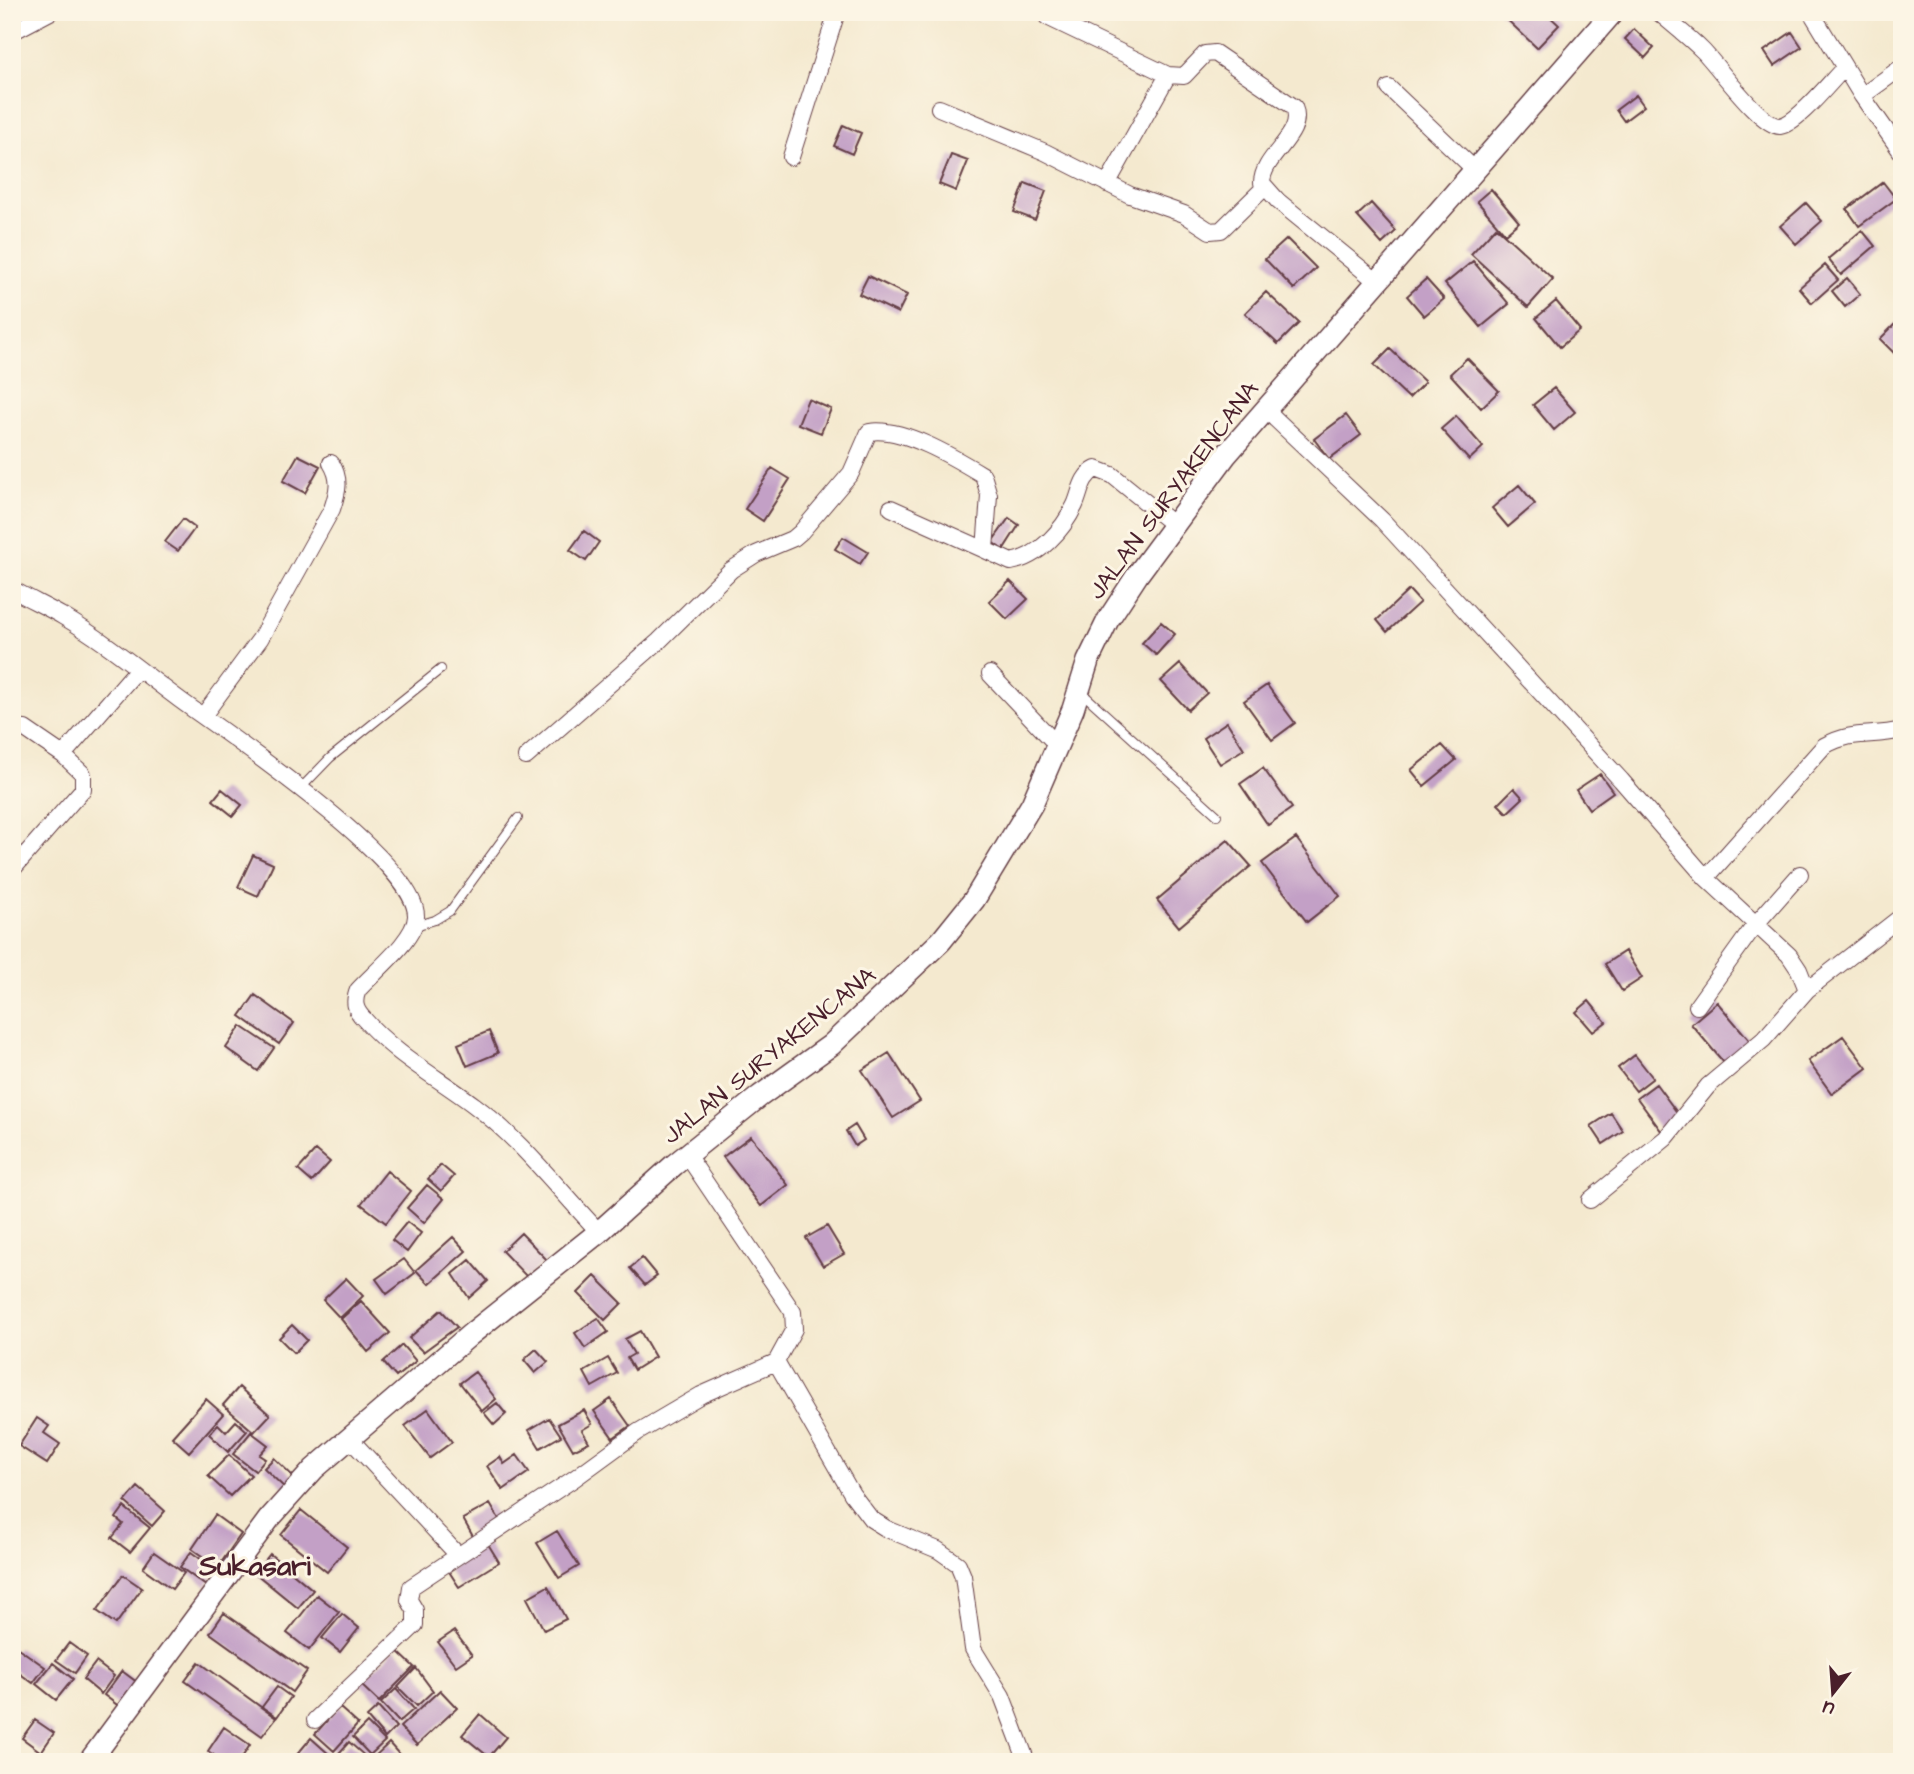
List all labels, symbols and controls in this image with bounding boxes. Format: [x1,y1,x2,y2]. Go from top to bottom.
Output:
street label: JALAN SURYAKENCANA [1080,374,1267,607]
street label: JALAN SURYAKENCANA [656,959,883,1153]
district label: Sukasari [198,1547,312,1586]
north arrow [1798,1658,1868,1728]
text: U [1819,1693,1838,1722]

